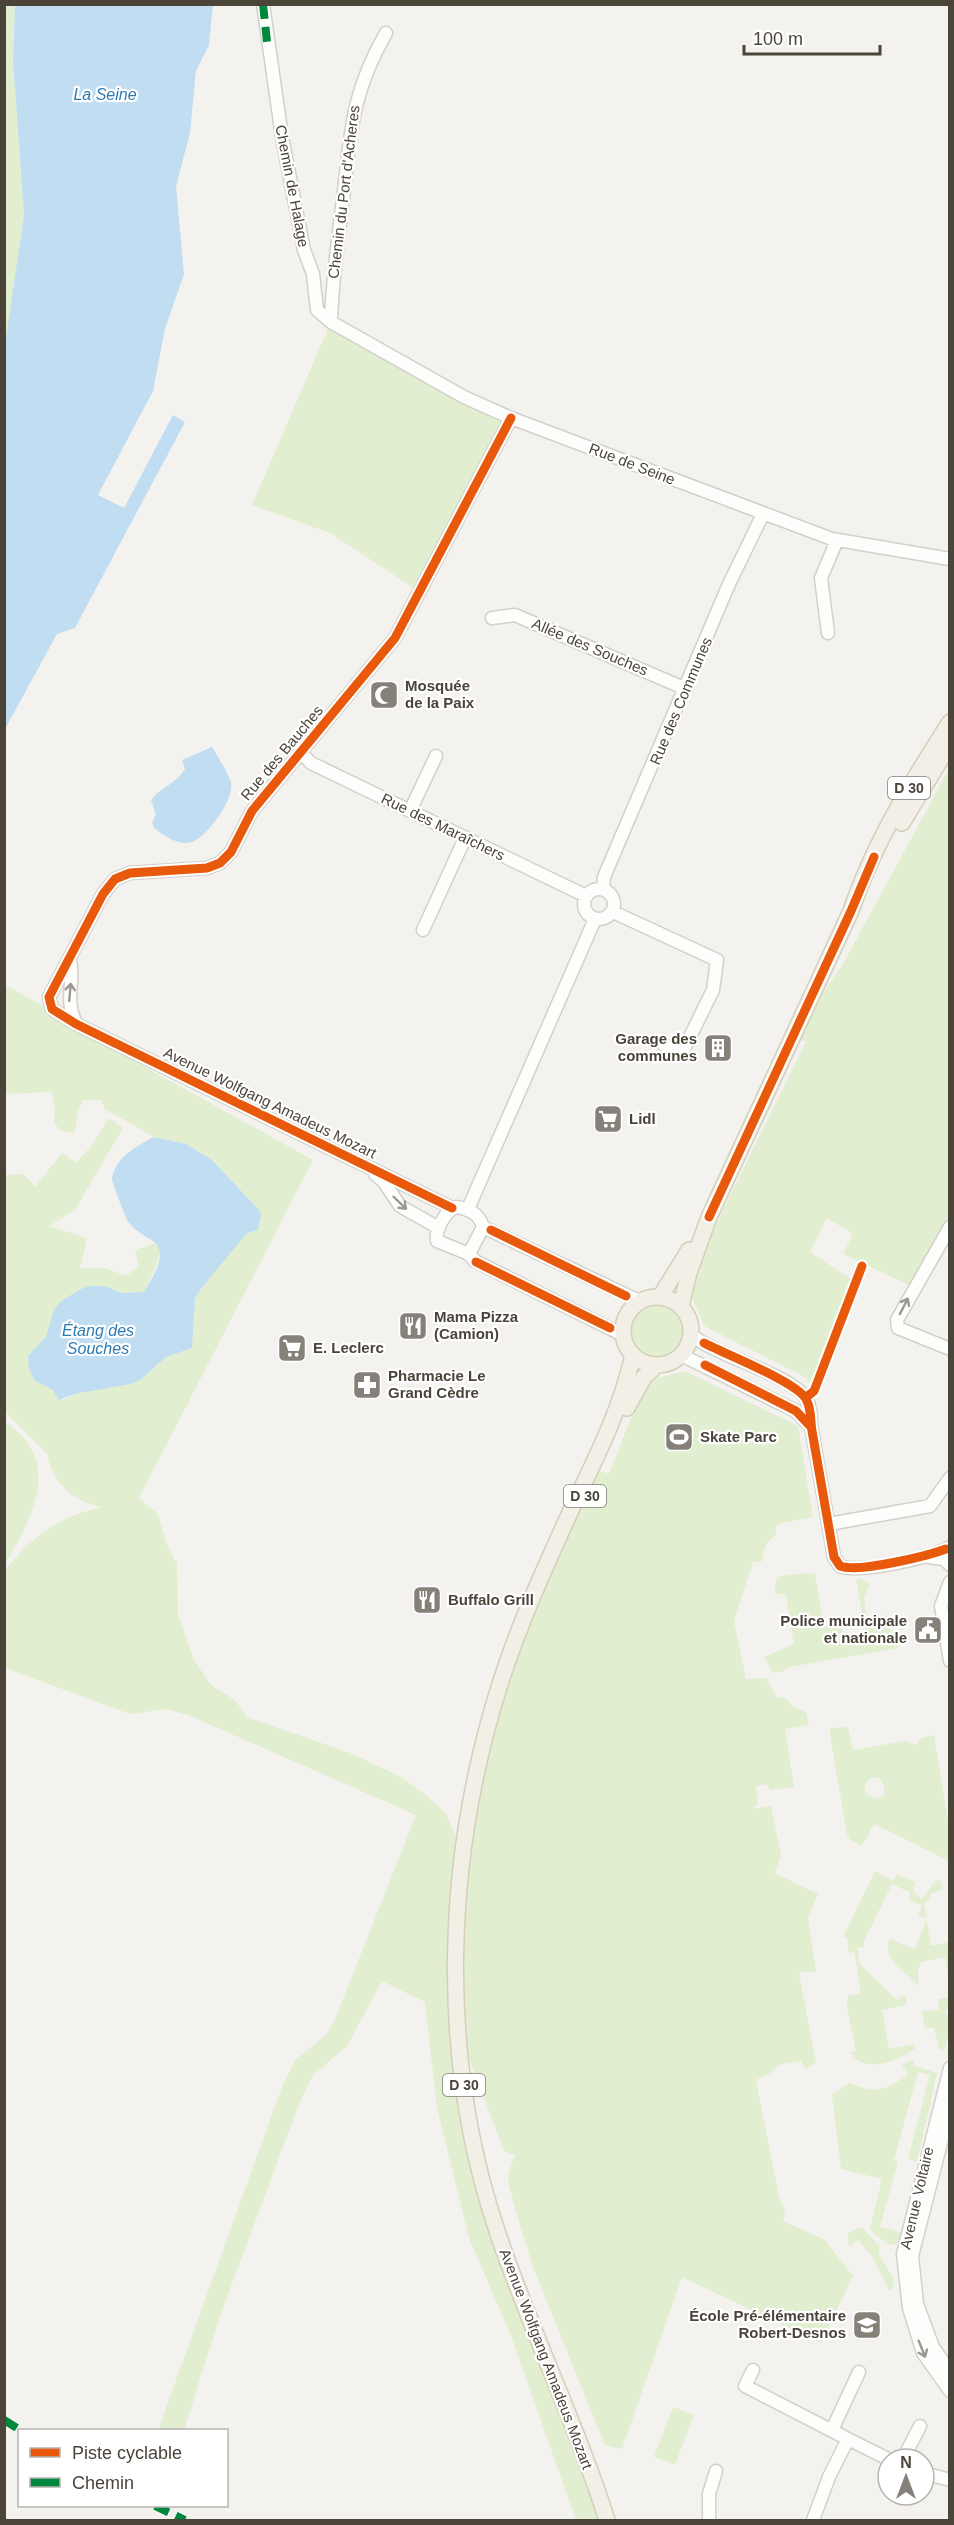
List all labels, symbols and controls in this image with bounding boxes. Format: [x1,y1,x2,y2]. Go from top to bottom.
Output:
scale bar [744,18,880,56]
text: 100 m [753,29,803,49]
water label: La Seine [73,86,137,103]
street label: Chemin du Port d'Acheres [324,104,363,280]
street label: Chemin de Halage [272,123,313,249]
street label: Rue de Seine [587,439,678,488]
street label: Allée des Souches [530,614,651,679]
street label: Rue des Communes [646,635,715,767]
place label: Mosquée de la Paix [405,677,475,711]
mosque icon: Mosquée de la Paix [368,679,400,711]
street label: Rue des Bauches [237,702,326,804]
road number: D 30 [888,777,930,799]
street label: Rue des Maraîchers [379,789,508,864]
one-way arrow [65,983,76,1003]
place label: Garage des communes [615,1030,697,1064]
building icon: Garage des communes [702,1032,734,1064]
street label: Avenue Wolfgang Amadeus Mozart [161,1043,380,1162]
supermarket icon: Lidl [592,1103,624,1135]
place label: Lidl [629,1110,656,1127]
one-way arrow [393,1196,408,1210]
one-way arrow [898,1298,910,1315]
place label: Mama Pizza (Camion) [434,1308,519,1342]
restaurant icon: Mama Pizza (Camion) [397,1310,429,1342]
water label: Étang des Souches [62,1321,134,1357]
supermarket icon: E. Leclerc [276,1332,308,1364]
place label: E. Leclerc [313,1339,384,1356]
place label: Pharmacie Le Grand Cèdre [388,1367,486,1401]
pharmacy icon: Pharmacie Le Grand Cèdre [351,1369,383,1401]
sports icon: Skate Parc [663,1421,695,1453]
place label: Skate Parc [700,1428,777,1445]
road number: D 30 [564,1485,606,1507]
restaurant icon: Buffalo Grill [411,1584,443,1616]
place label: Buffalo Grill [448,1591,534,1608]
place label: Police municipale et nationale [780,1612,907,1646]
public building icon: Police municipale et nationale [912,1614,944,1646]
road number: D 30 [443,2074,485,2096]
street label: Avenue Voltaire [896,2145,937,2251]
street label: Avenue Wolfgang Amadeus Mozart [496,2246,597,2472]
place label: École Pré-élémentaire Robert-Desnos [689,2307,846,2341]
school or university icon: École Pré-élémentaire Robert-Desnos [851,2309,883,2341]
one-way arrow [917,2340,928,2358]
legend [18,2429,228,2507]
text: Piste cyclable [72,2443,182,2463]
north arrow [876,2447,936,2507]
text: N [900,2454,912,2471]
text: Chemin [72,2473,134,2493]

